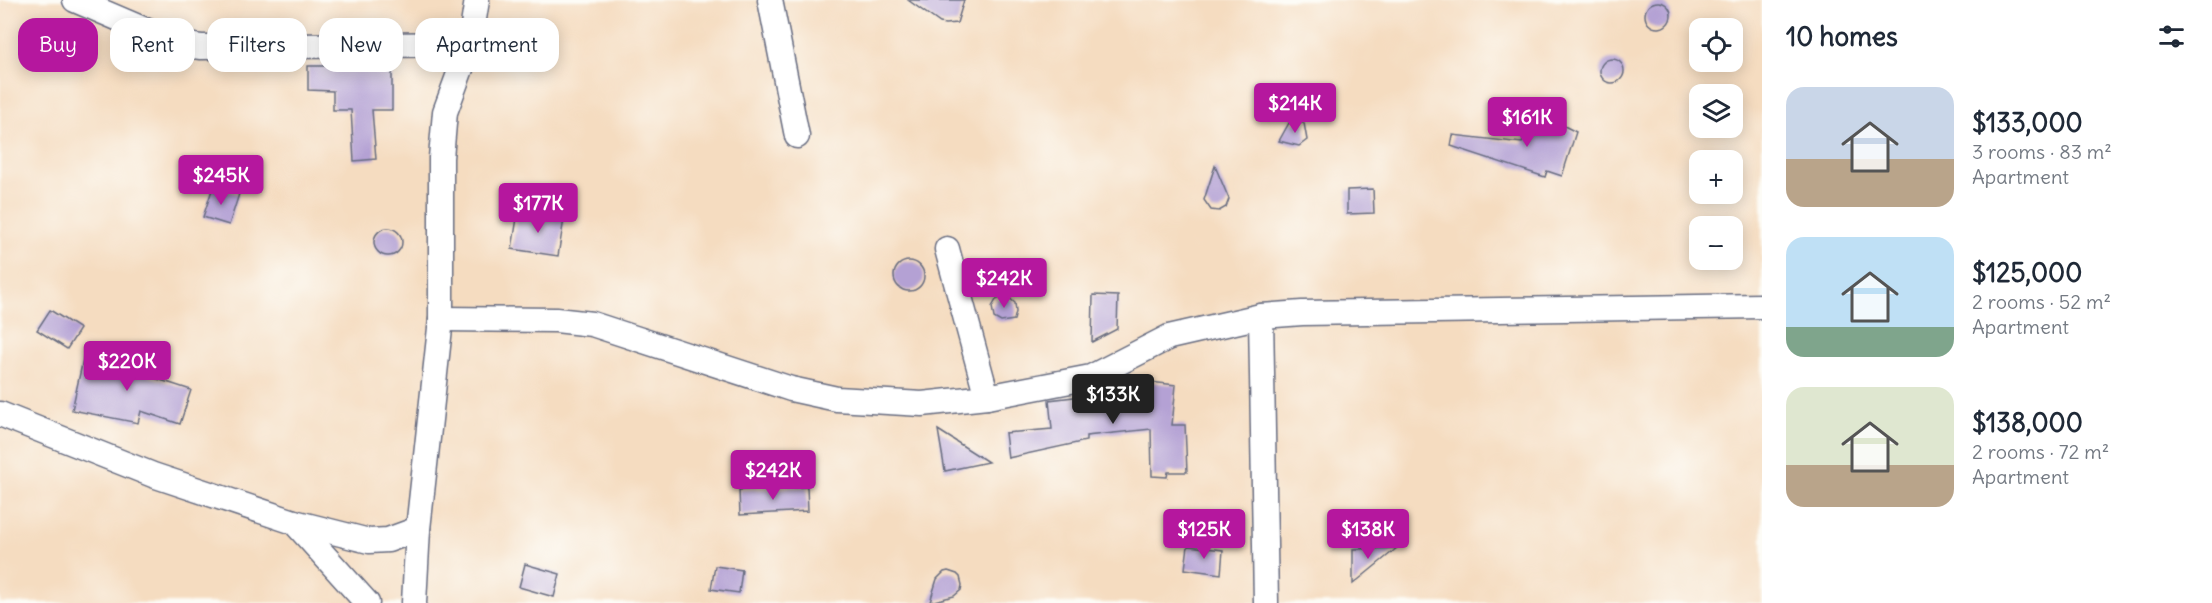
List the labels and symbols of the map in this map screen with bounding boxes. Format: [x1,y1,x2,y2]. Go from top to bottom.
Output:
pin: $214K [1253,83,1337,134]
pin: $161K [1485,97,1569,148]
pin: $245K [179,155,263,206]
pin: $177K [496,183,580,234]
pin: $242K [962,258,1046,309]
pin: $220K [85,341,169,392]
pin: $133K [1071,374,1155,425]
pin: $242K [731,450,815,501]
pin: $125K [1162,509,1246,560]
pin: $138K [1326,509,1410,560]

